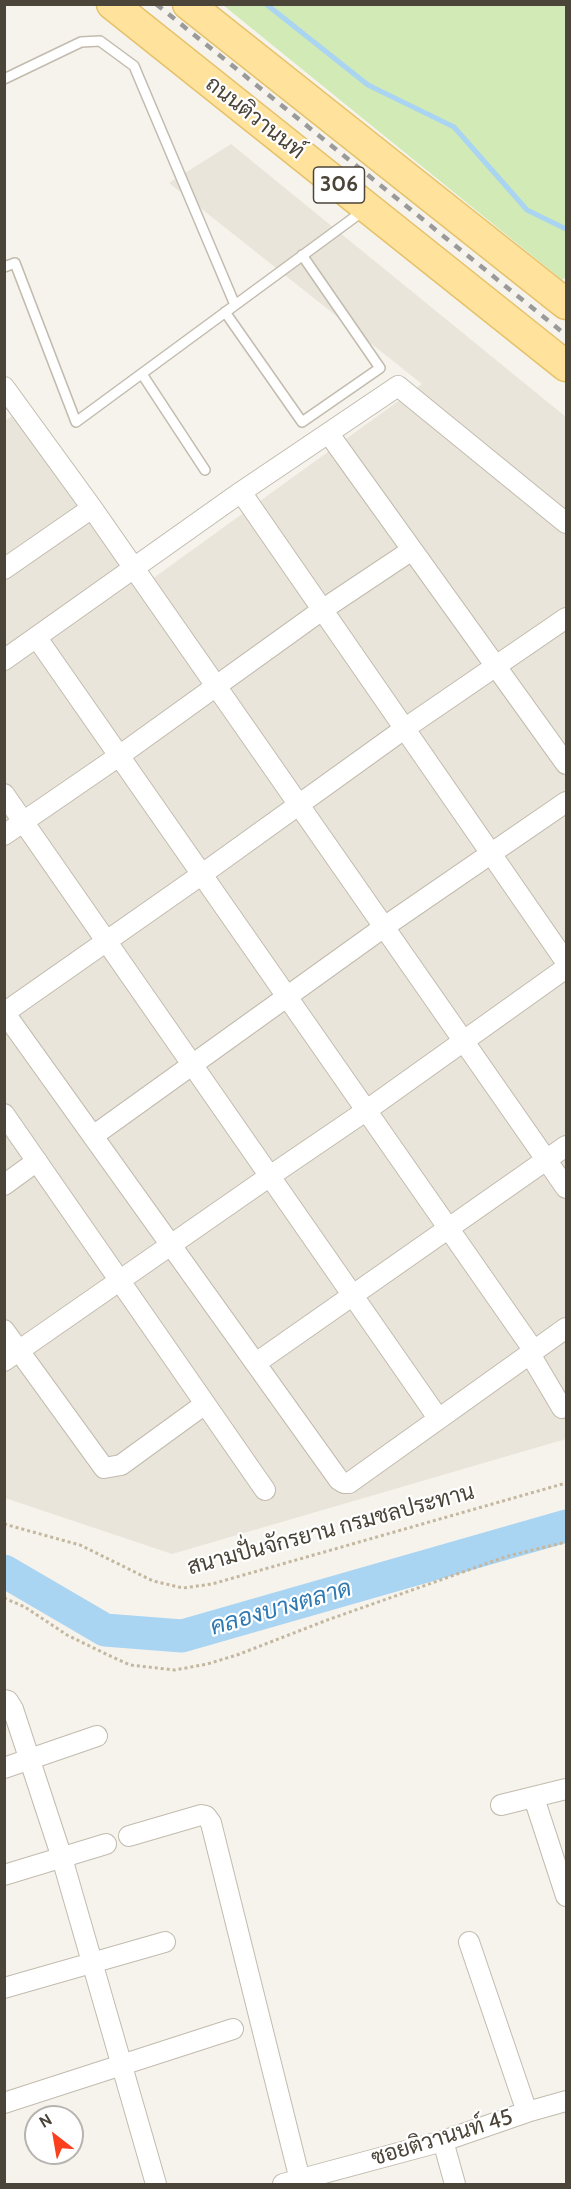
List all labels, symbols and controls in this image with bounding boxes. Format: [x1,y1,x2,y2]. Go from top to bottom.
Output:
street label: ถนนติวานนท์ [200,71,310,165]
road number: 306 [314,167,364,203]
street label: สนามปั่นจักรยาน กรมชลประทาน [185,1479,477,1581]
water label: คลองบางตลาด [207,1574,355,1642]
street label: ซอยติวานนท์ 45 [368,2104,516,2172]
north arrow [24,2105,84,2165]
text: N [36,2110,55,2132]

